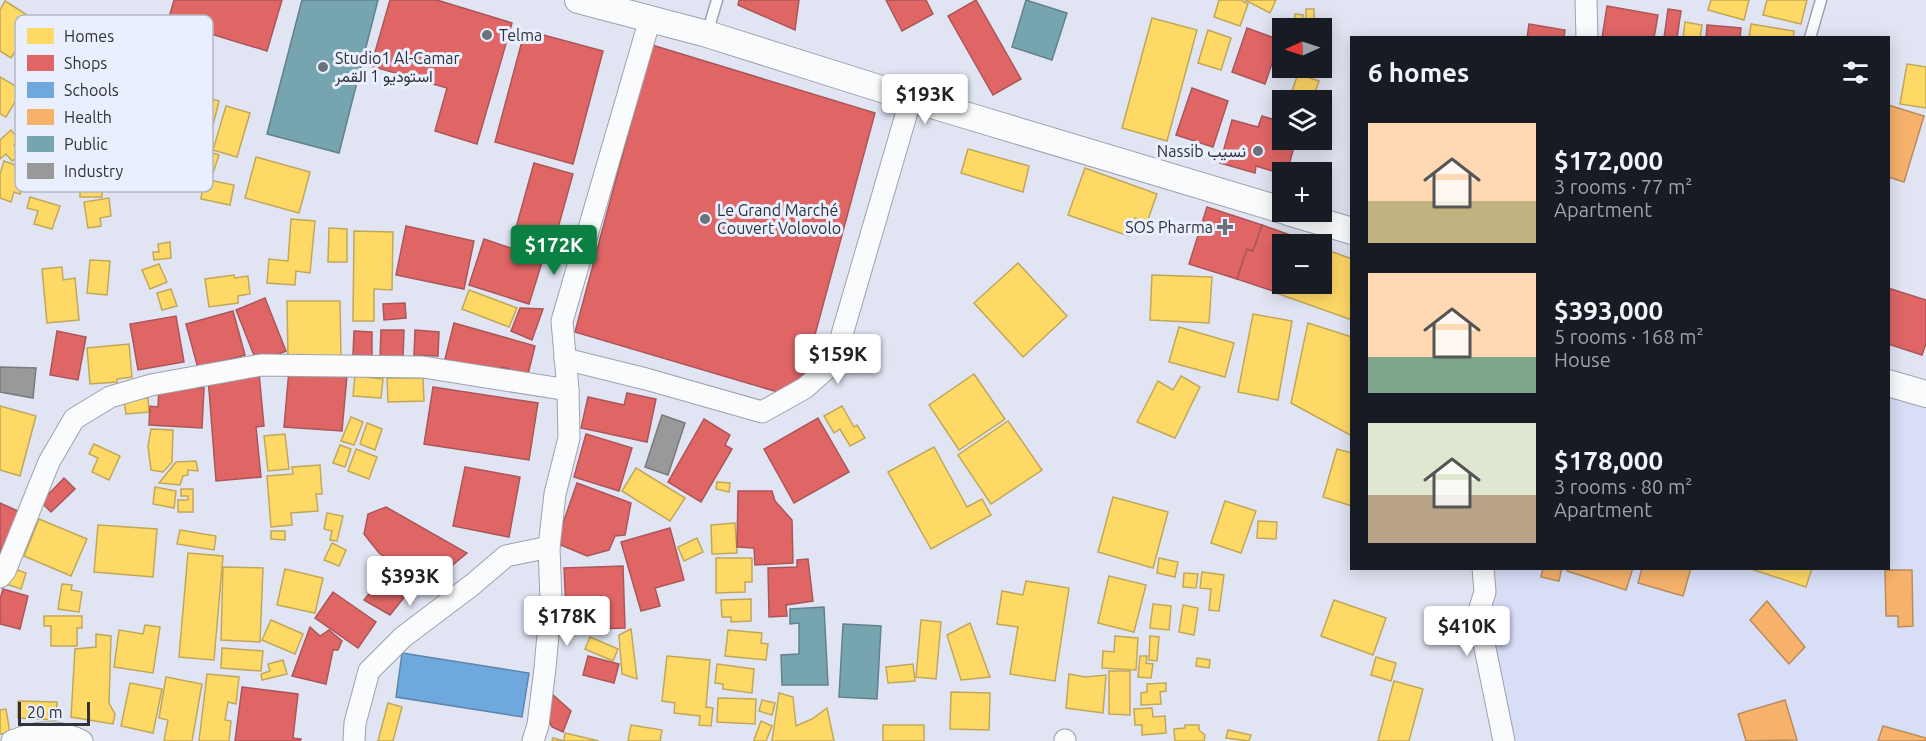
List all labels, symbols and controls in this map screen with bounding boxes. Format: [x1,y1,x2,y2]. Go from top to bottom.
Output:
legend [15,15,213,192]
north arrow [1272,18,1332,78]
map controls [1272,18,1332,294]
place label: Telma [499,26,542,44]
text: Homes [64,27,114,45]
marker: Telma [480,28,494,42]
place label: Studio1 Al-Camar استوديو 1 القمر [334,49,460,87]
text: Shops [64,54,107,72]
icon: filters [1839,56,1872,89]
text: 6 homes [1368,58,1469,87]
marker: Studio1 Al-Camar استوديو 1 القمر [316,60,330,74]
pin: $193K [883,74,967,125]
text: Schools [64,81,119,99]
text: $193K [896,82,954,105]
button: layers [1272,90,1332,150]
text: Health [64,108,112,126]
text: Public [64,135,108,153]
place label: Nassib نسيب [1157,142,1246,161]
marker: Nassib نسيب [1251,144,1265,158]
text: $172,000 [1554,146,1663,175]
icon: home [1416,147,1488,219]
text: Industry [64,162,123,180]
button: + [1272,162,1332,222]
text: 3 rooms · 77 m² [1554,175,1692,198]
text: Apartment [1554,198,1652,221]
place label: Le Grand Marché Couvert Volovolo [717,201,841,237]
marker: Le Grand Marché Couvert Volovolo [698,212,712,226]
place label: SOS Pharma [1125,218,1213,236]
marker: SOS Pharma [1218,220,1232,234]
pin: $172K [512,225,596,276]
text: $172K [525,233,583,256]
button: − [1272,234,1332,294]
text: $393,000 [1554,296,1663,325]
icon: home [1416,297,1488,369]
text: 5 rooms · 168 m² [1554,325,1704,348]
pin: $159K [796,334,880,385]
text: $159K [809,342,867,365]
text: House [1554,348,1611,371]
text: $178,000 [1554,446,1663,475]
icon: home [1416,447,1488,519]
text: 3 rooms · 80 m² [1554,475,1692,498]
text: Apartment [1554,498,1652,521]
pin: $393K [368,556,452,607]
text: $393K [381,564,439,587]
pin: $178K [525,596,609,647]
text: $178K [538,604,596,627]
pin: $410K [1425,606,1509,657]
text: $410K [1438,614,1496,637]
scale bar [18,699,90,726]
text: 20 m [27,703,63,721]

